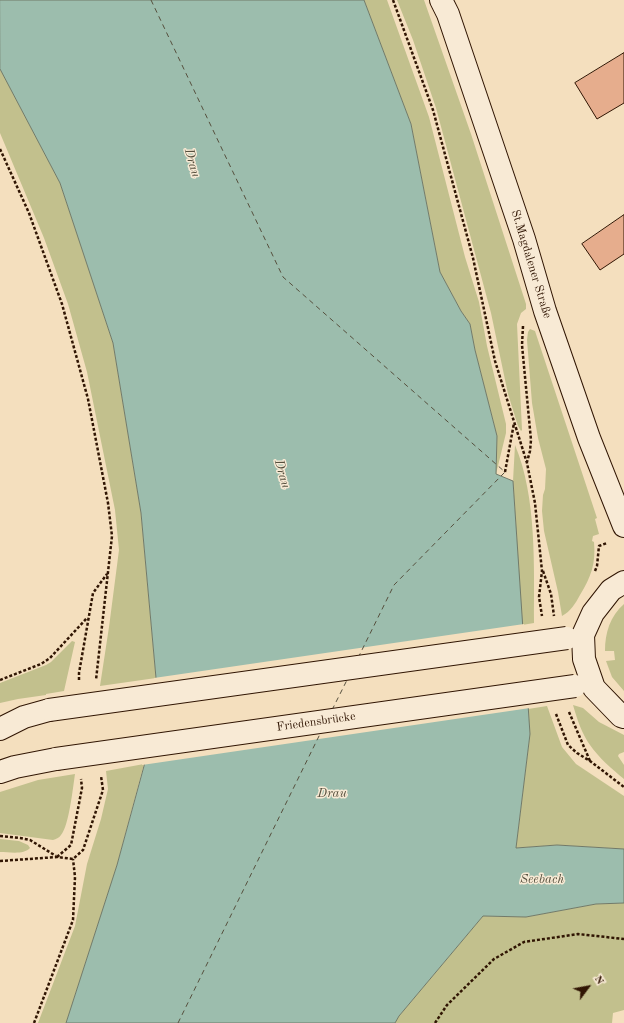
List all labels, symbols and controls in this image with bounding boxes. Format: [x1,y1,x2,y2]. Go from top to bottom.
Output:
water label: Drau [180,147,204,179]
street label: St.Magdalener Straße [508,208,554,320]
water label: Drau [270,458,294,490]
street label: Friedensbrücke [276,709,356,735]
water label: Drau [317,786,347,802]
water label: Seebach [520,872,564,888]
north arrow [568,967,608,1007]
text: N [592,974,605,987]

